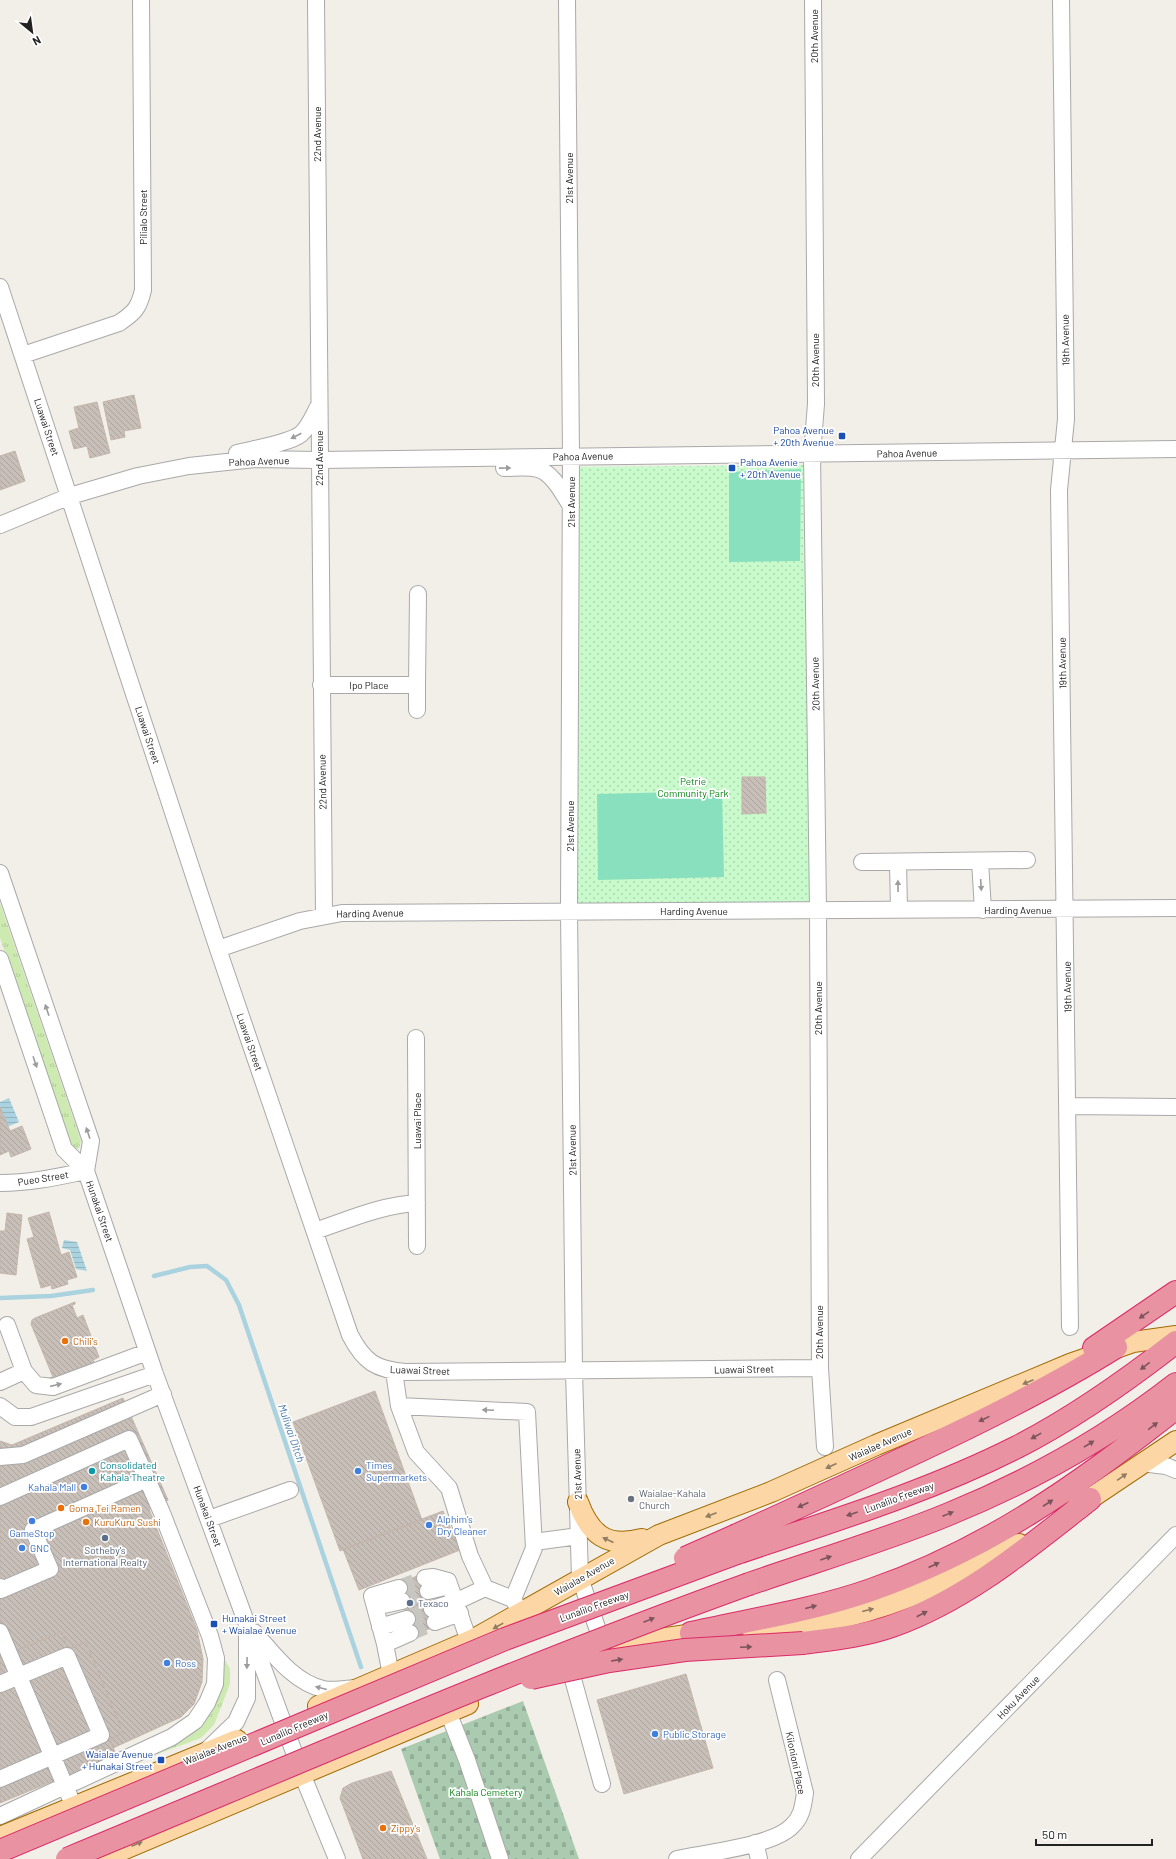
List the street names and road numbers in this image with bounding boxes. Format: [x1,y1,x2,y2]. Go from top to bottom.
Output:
street label: 20th Avenue [808,9,820,63]
street label: 22nd Avenue [311,106,323,162]
street label: 21st Avenue [563,153,575,203]
street label: Pilialo Street [137,189,149,245]
street label: 19th Avenue [1059,314,1071,366]
street label: 20th Avenue [809,333,821,387]
street label: Luawai Street [32,397,62,458]
street label: 22nd Avenue [313,430,325,486]
street label: Pahoa Avenue [877,446,937,460]
street label: Pahoa Avenue [553,449,613,463]
street label: Pahoa Avenue [228,454,290,468]
street label: 21st Avenue [565,477,577,527]
street label: 19th Avenue [1056,637,1068,689]
street label: 20th Avenue [809,657,821,711]
street label: Ipo Place [349,679,389,691]
street label: Luawai Street [133,705,163,766]
street label: 22nd Avenue [316,754,328,810]
street label: 21st Avenue [564,801,576,851]
street label: Harding Avenue [984,904,1052,916]
street label: Harding Avenue [660,905,728,917]
street label: Harding Avenue [336,906,404,920]
street label: 19th Avenue [1061,961,1073,1013]
street label: 20th Avenue [812,981,824,1035]
street label: Luawai Street [235,1012,266,1073]
street label: Luawai Place [411,1093,423,1149]
street label: 21st Avenue [566,1124,578,1176]
street label: Pueo Street [17,1168,70,1188]
street label: Hunakai Street [84,1179,116,1244]
street label: 20th Avenue [813,1305,825,1359]
street label: Luawai Street [714,1362,775,1376]
street label: Luawai Street [390,1363,451,1377]
street label: Waialae Avenue [847,1425,913,1463]
street label: 21st Avenue [570,1448,584,1500]
street label: Lunalilo Freeway [863,1479,936,1515]
street label: Hunakai Street [191,1484,225,1549]
street label: Waialae Avenue [552,1554,616,1598]
street label: Lunalilo Freeway [558,1588,631,1624]
street label: Hoku Avenue [994,1673,1042,1721]
street label: Lunalilo Freeway [258,1708,330,1748]
street label: Waialae Avenue [181,1731,249,1767]
street label: Kiionioni Place [783,1731,809,1795]

